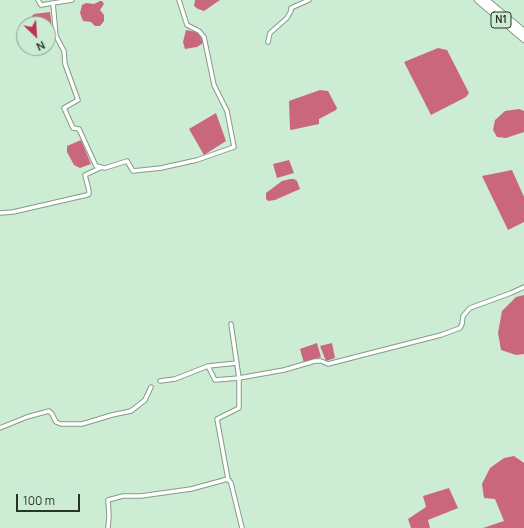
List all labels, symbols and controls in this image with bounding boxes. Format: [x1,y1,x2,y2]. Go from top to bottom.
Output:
road number: N1 [491,12,511,28]
north arrow [16,16,56,56]
text: N [34,38,48,55]
scale bar [18,486,82,512]
text: 100 m [23,492,55,509]

